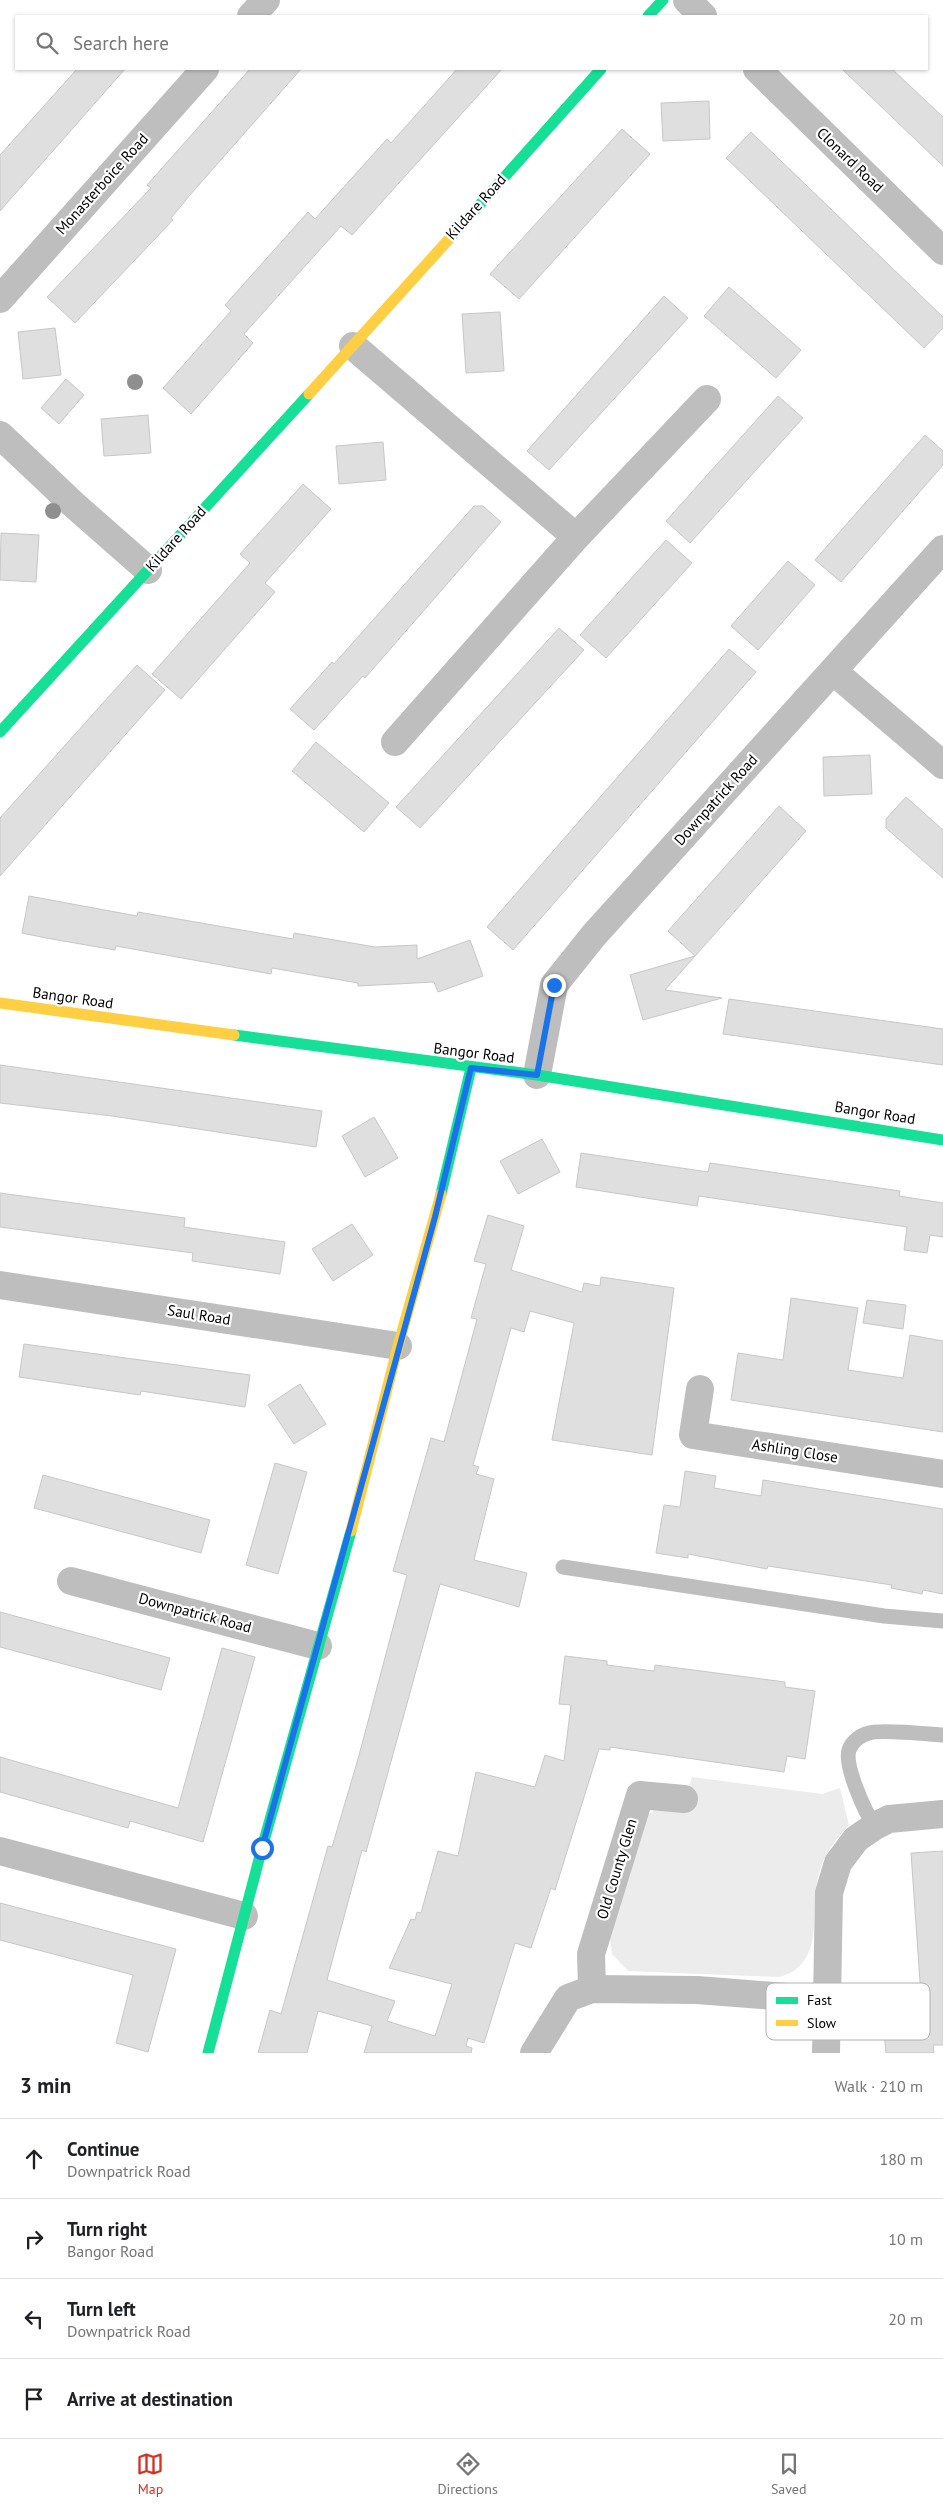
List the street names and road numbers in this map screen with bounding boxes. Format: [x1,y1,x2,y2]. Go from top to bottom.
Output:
street label: Clonard Road [813,123,888,196]
street label: Monasterboice Road [51,129,152,238]
street label: Kildare Road [441,170,510,243]
street label: Kildare Road [141,502,210,575]
street label: Downpatrick Road [670,750,761,849]
street label: Bangor Road [31,982,115,1013]
street label: Bangor Road [433,1038,516,1067]
street label: Bangor Road [833,1097,917,1128]
street label: Saul Road [166,1300,232,1329]
street label: Ashling Close [751,1434,839,1467]
street label: Downpatrick Road [137,1588,254,1637]
street label: Old County Glen [592,1816,641,1921]

